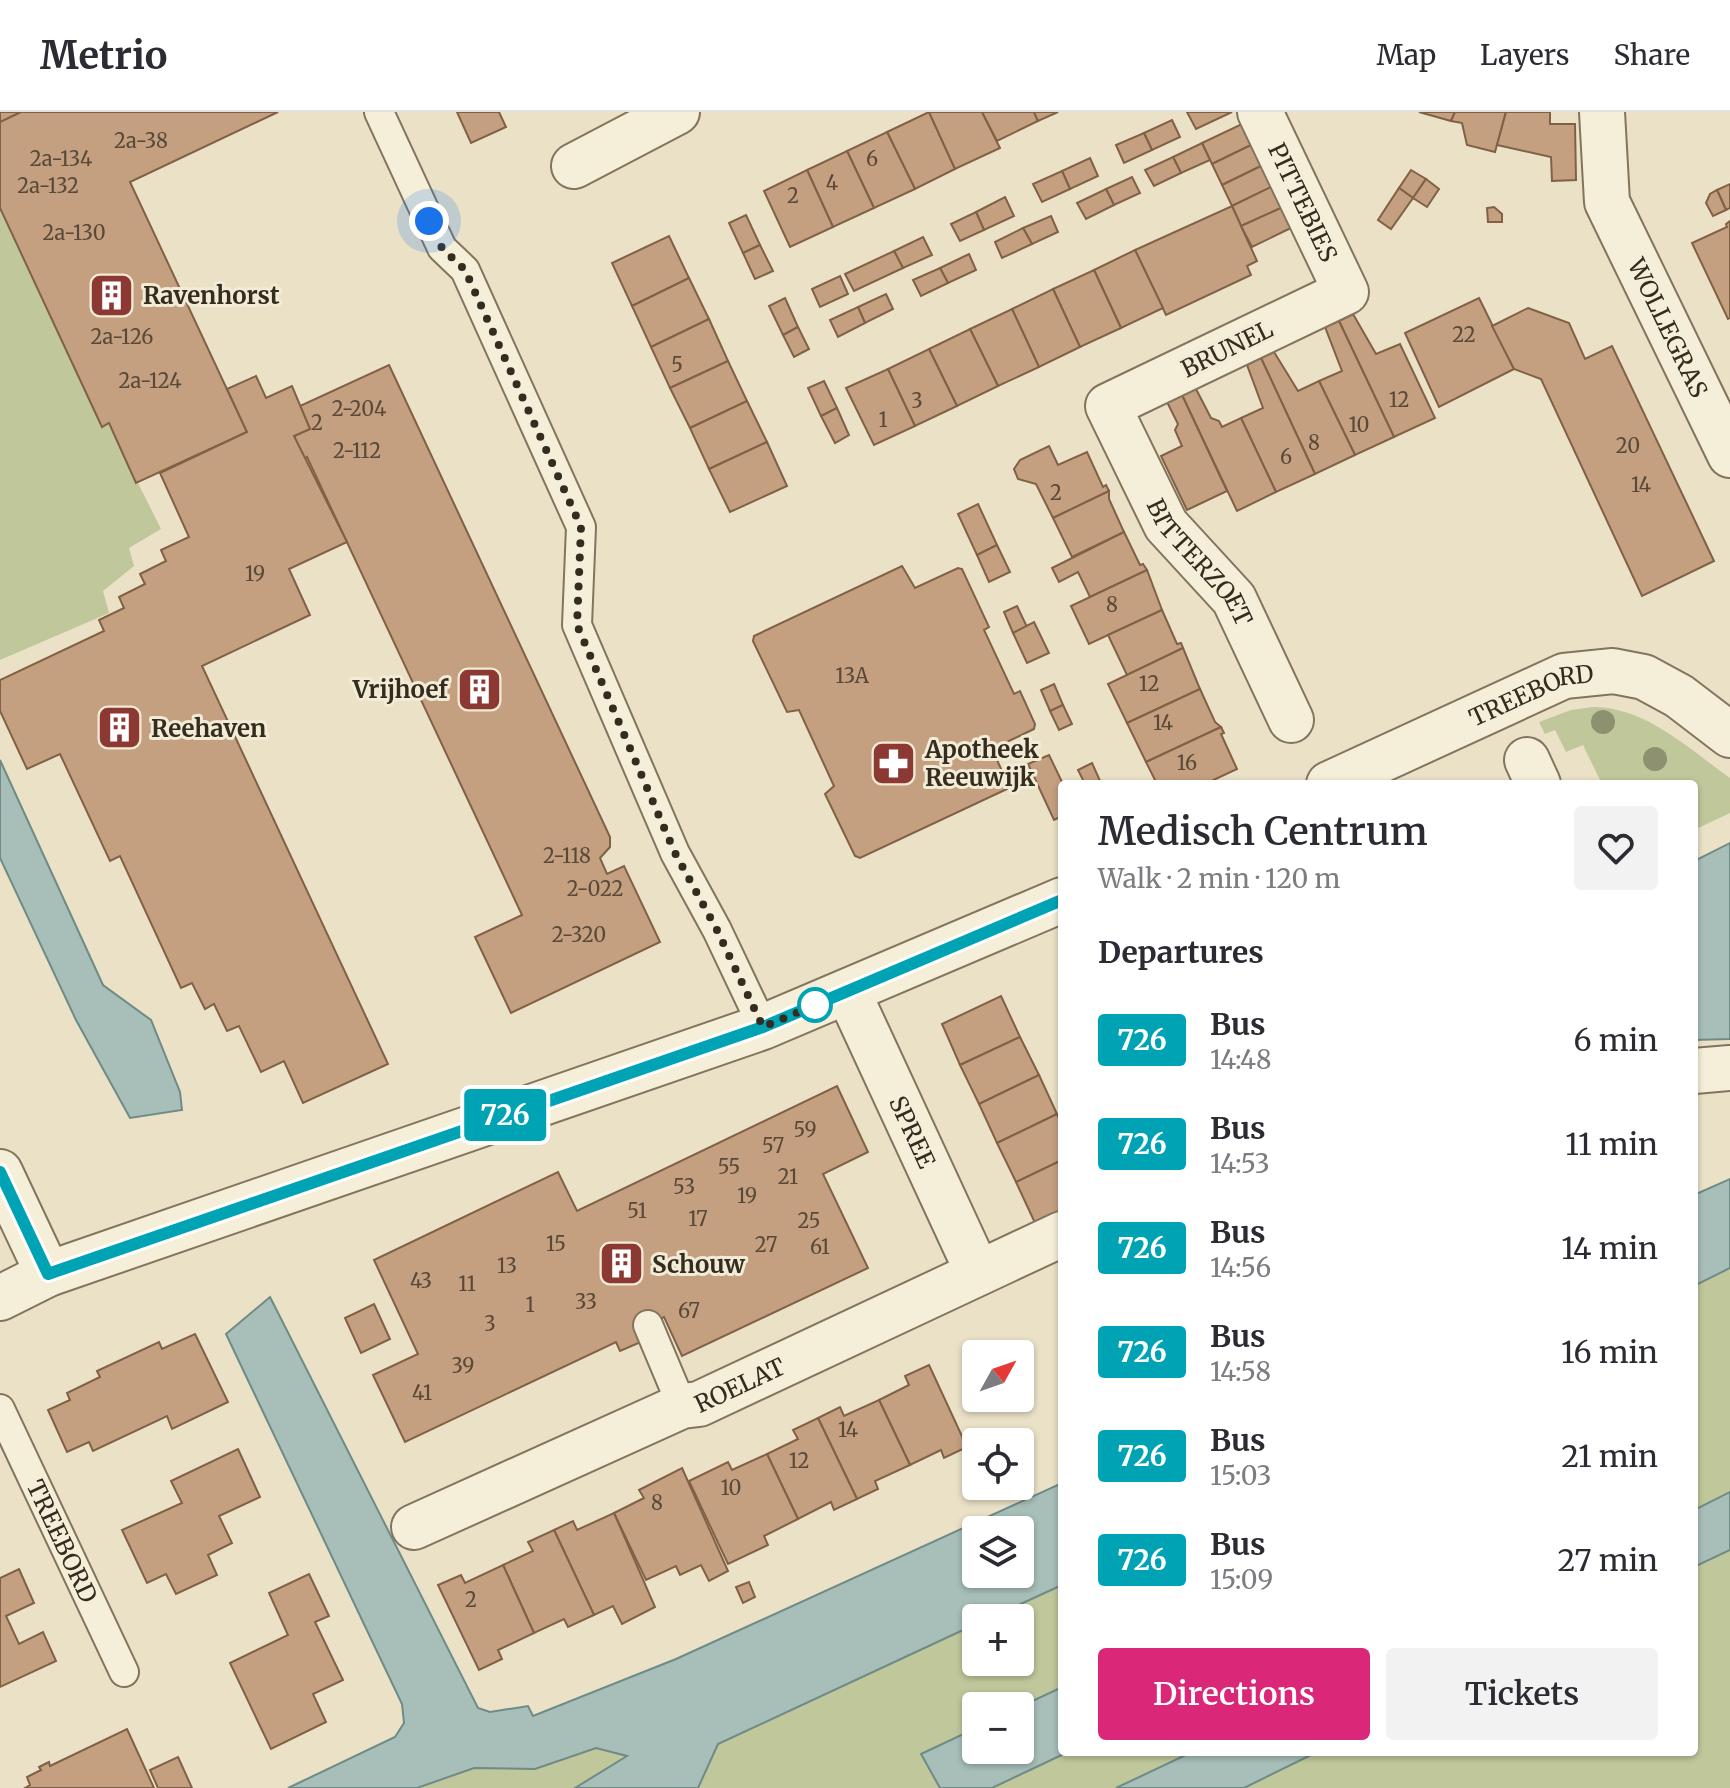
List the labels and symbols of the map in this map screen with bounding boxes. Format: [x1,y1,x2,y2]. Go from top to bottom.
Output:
house number: 2a-38 [114,128,168,153]
street label: PITTEBIES [1262,138,1345,267]
house number: 2a-134 [30,146,92,171]
house number: 6 [866,146,878,171]
house number: 4 [826,170,838,195]
house number: 2a-132 [17,173,79,198]
house number: 2 [787,183,799,208]
your location [409,201,449,241]
house number: 2a-130 [42,220,106,245]
street label: WOLLEGRAS [1621,252,1715,402]
building icon: Ravenhorst [88,271,136,319]
place label: Ravenhorst [143,280,280,311]
street label: BRUNEL [1176,313,1278,385]
house number: 22 [1452,322,1476,347]
house number: 2a-126 [91,324,153,349]
house number: 5 [671,352,683,377]
house number: 2a-124 [119,368,181,393]
house number: 12 [1389,387,1409,412]
house number: 3 [911,388,923,413]
house number: 2-204 [332,396,386,421]
house number: 1 [878,407,888,432]
house number: 2 [311,410,323,435]
house number: 10 [1348,412,1370,437]
house number: 8 [1308,430,1320,455]
house number: 20 [1616,433,1640,458]
house number: 2-112 [333,438,381,463]
house number: 6 [1280,444,1292,469]
house number: 14 [1631,472,1651,497]
house number: 2 [1050,480,1062,505]
street label: BITTERZOET [1140,494,1260,631]
house number: 19 [245,561,265,586]
house number: 8 [1106,592,1118,617]
street label: TREEBORD [1464,658,1595,733]
house number: 13A [835,663,870,688]
building icon: Vrijhoef [455,665,503,713]
house number: 12 [1139,671,1159,696]
place label: Vrijhoef [352,674,449,705]
building icon: Reehaven [96,704,144,752]
house number: 14 [1153,710,1173,735]
place label: Reehaven [151,713,266,744]
place label: Apotheek Reeuwijk [924,734,1039,793]
pharmacy icon: Apotheek Reeuwijk [870,739,918,787]
house number: 16 [1177,750,1197,775]
house number: 2-118 [543,843,591,868]
house number: 2-022 [567,876,623,901]
house number: 2-320 [552,922,606,947]
unlabelled marker [798,988,832,1022]
line badge: 726 [459,1089,551,1141]
street label: SPREE [883,1091,943,1174]
house number: 59 [793,1117,817,1142]
house number: 57 [762,1133,784,1158]
house number: 55 [718,1154,740,1179]
house number: 21 [778,1164,798,1189]
house number: 53 [673,1174,695,1199]
house number: 19 [737,1183,757,1208]
house number: 51 [627,1198,647,1223]
house number: 17 [688,1206,708,1231]
house number: 25 [798,1208,820,1233]
house number: 15 [546,1231,566,1256]
house number: 27 [755,1232,777,1257]
house number: 61 [810,1234,830,1259]
building icon: Schouw [597,1240,645,1288]
place label: Schouw [652,1249,745,1280]
house number: 13 [497,1253,517,1278]
house number: 43 [410,1268,432,1293]
house number: 11 [458,1271,476,1296]
house number: 33 [575,1289,597,1314]
house number: 1 [525,1292,535,1317]
house number: 67 [678,1298,700,1323]
house number: 3 [484,1311,496,1336]
north arrow [962,1340,1034,1412]
street label: ROELAT [689,1350,790,1419]
house number: 39 [452,1353,474,1378]
house number: 41 [412,1380,432,1405]
house number: 14 [838,1417,858,1442]
house number: 12 [789,1448,809,1473]
street label: TREEBORD [20,1475,105,1608]
house number: 10 [720,1475,742,1500]
house number: 8 [651,1490,663,1515]
house number: 2 [465,1587,477,1612]

